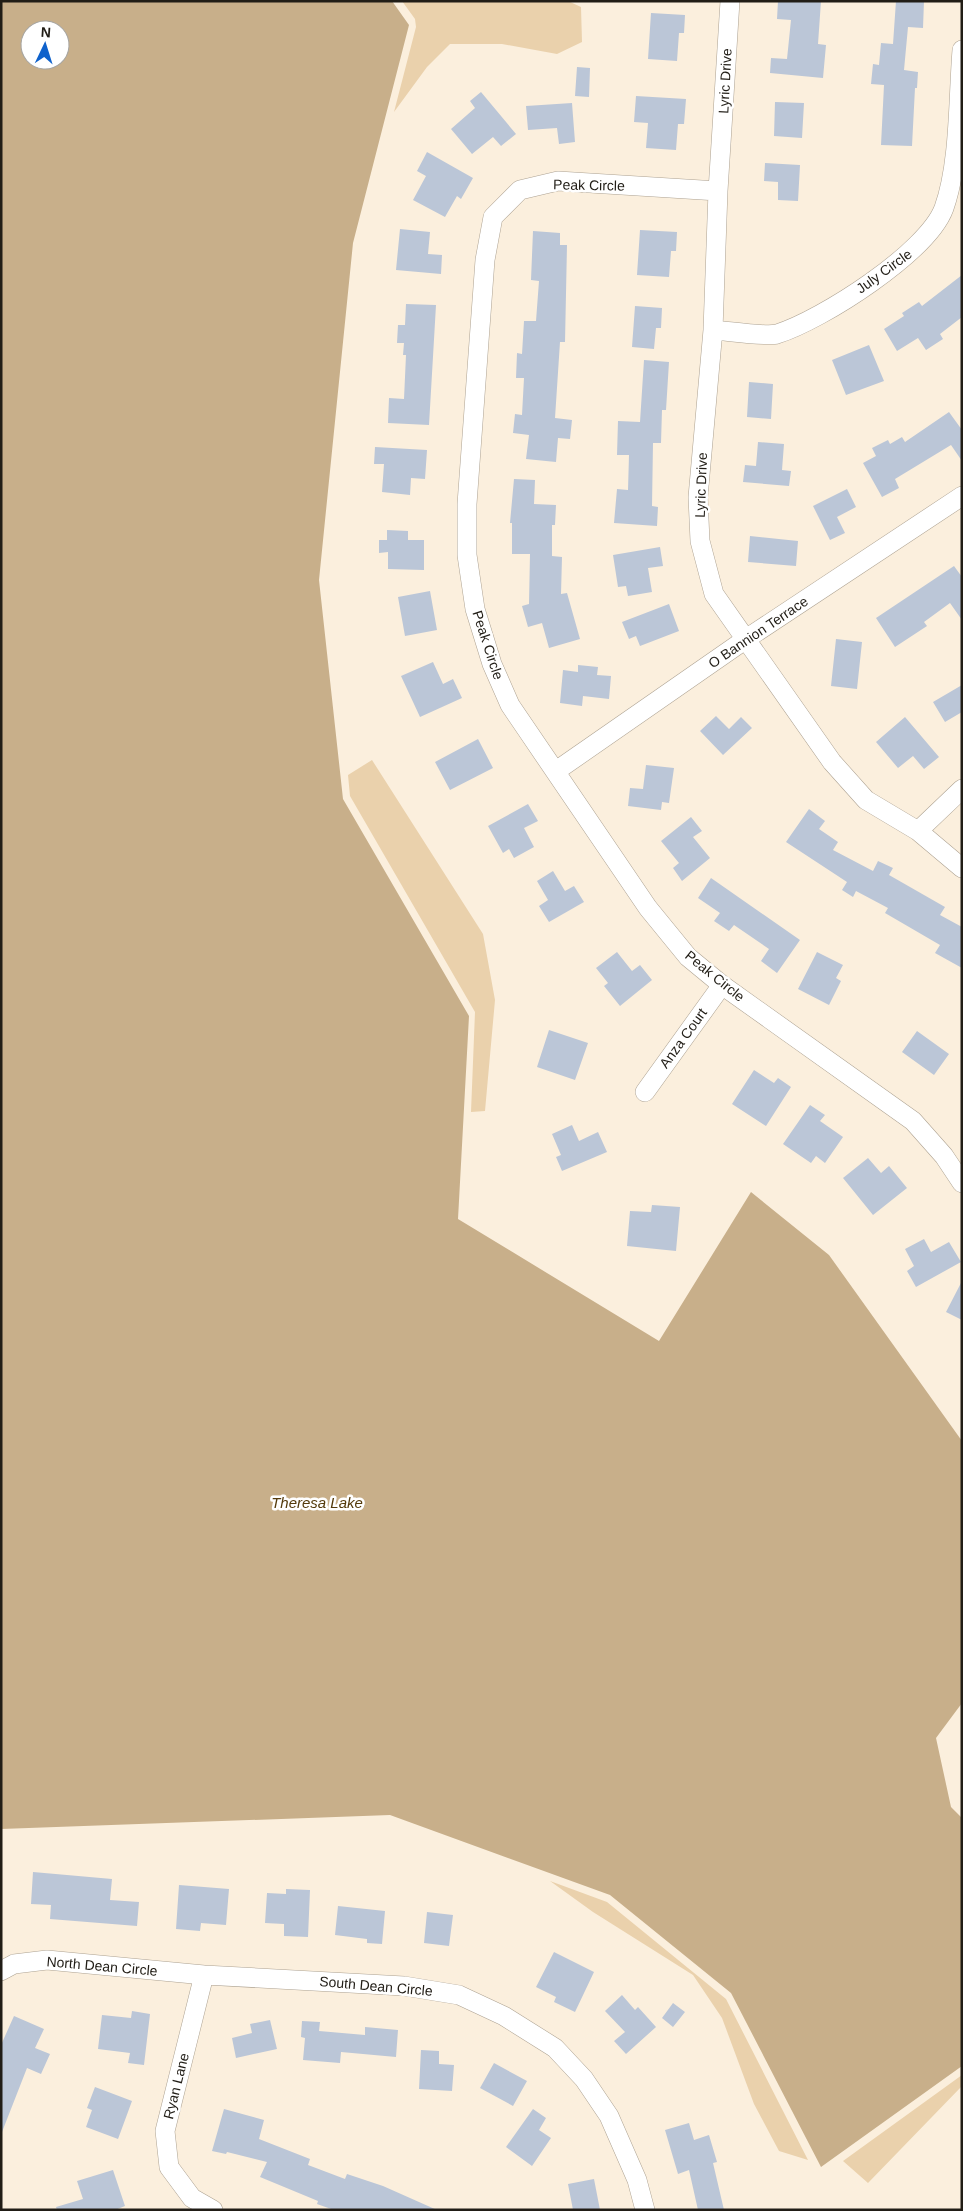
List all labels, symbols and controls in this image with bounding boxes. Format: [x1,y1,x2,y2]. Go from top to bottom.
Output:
north arrow [20,20,70,70]
text: N [40,24,52,40]
street label: Lyric Drive [715,48,735,114]
street label: Peak Circle [553,176,625,194]
street label: July Circle [853,245,915,296]
street label: Lyric Drive [692,452,710,518]
street label: O Bannion Terrace [705,593,811,671]
street label: Peak Circle [469,608,507,682]
street label: Peak Circle [682,947,748,1005]
street label: Anza Court [656,1005,710,1071]
water label: Theresa Lake [271,1494,363,1511]
street label: North Dean Circle [46,1953,158,1979]
street label: South Dean Circle [319,1973,433,1999]
street label: Ryan Lane [160,2051,192,2121]

